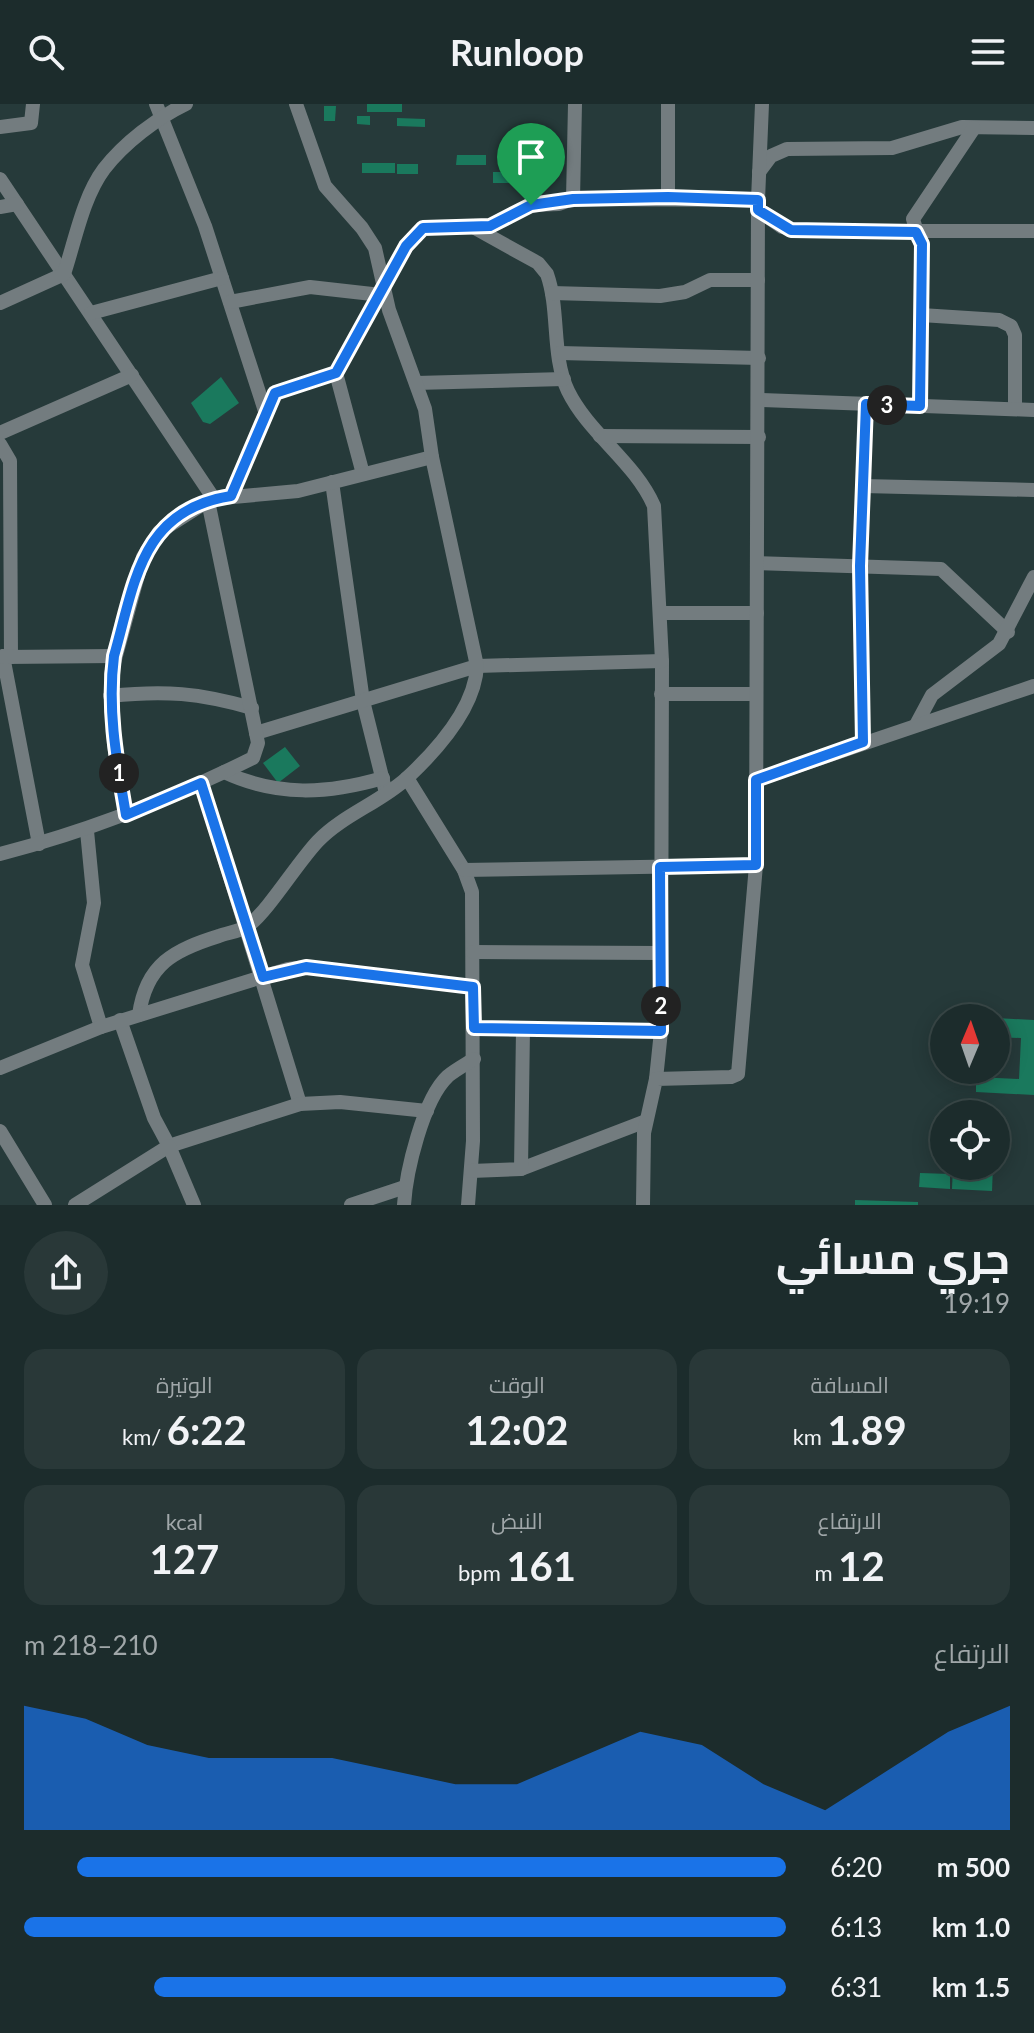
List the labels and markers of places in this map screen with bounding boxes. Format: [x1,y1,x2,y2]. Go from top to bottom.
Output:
pin [497,123,565,205]
pin: 3 [867,385,907,425]
pin: 1 [99,753,139,793]
pin: 2 [641,986,681,1026]

